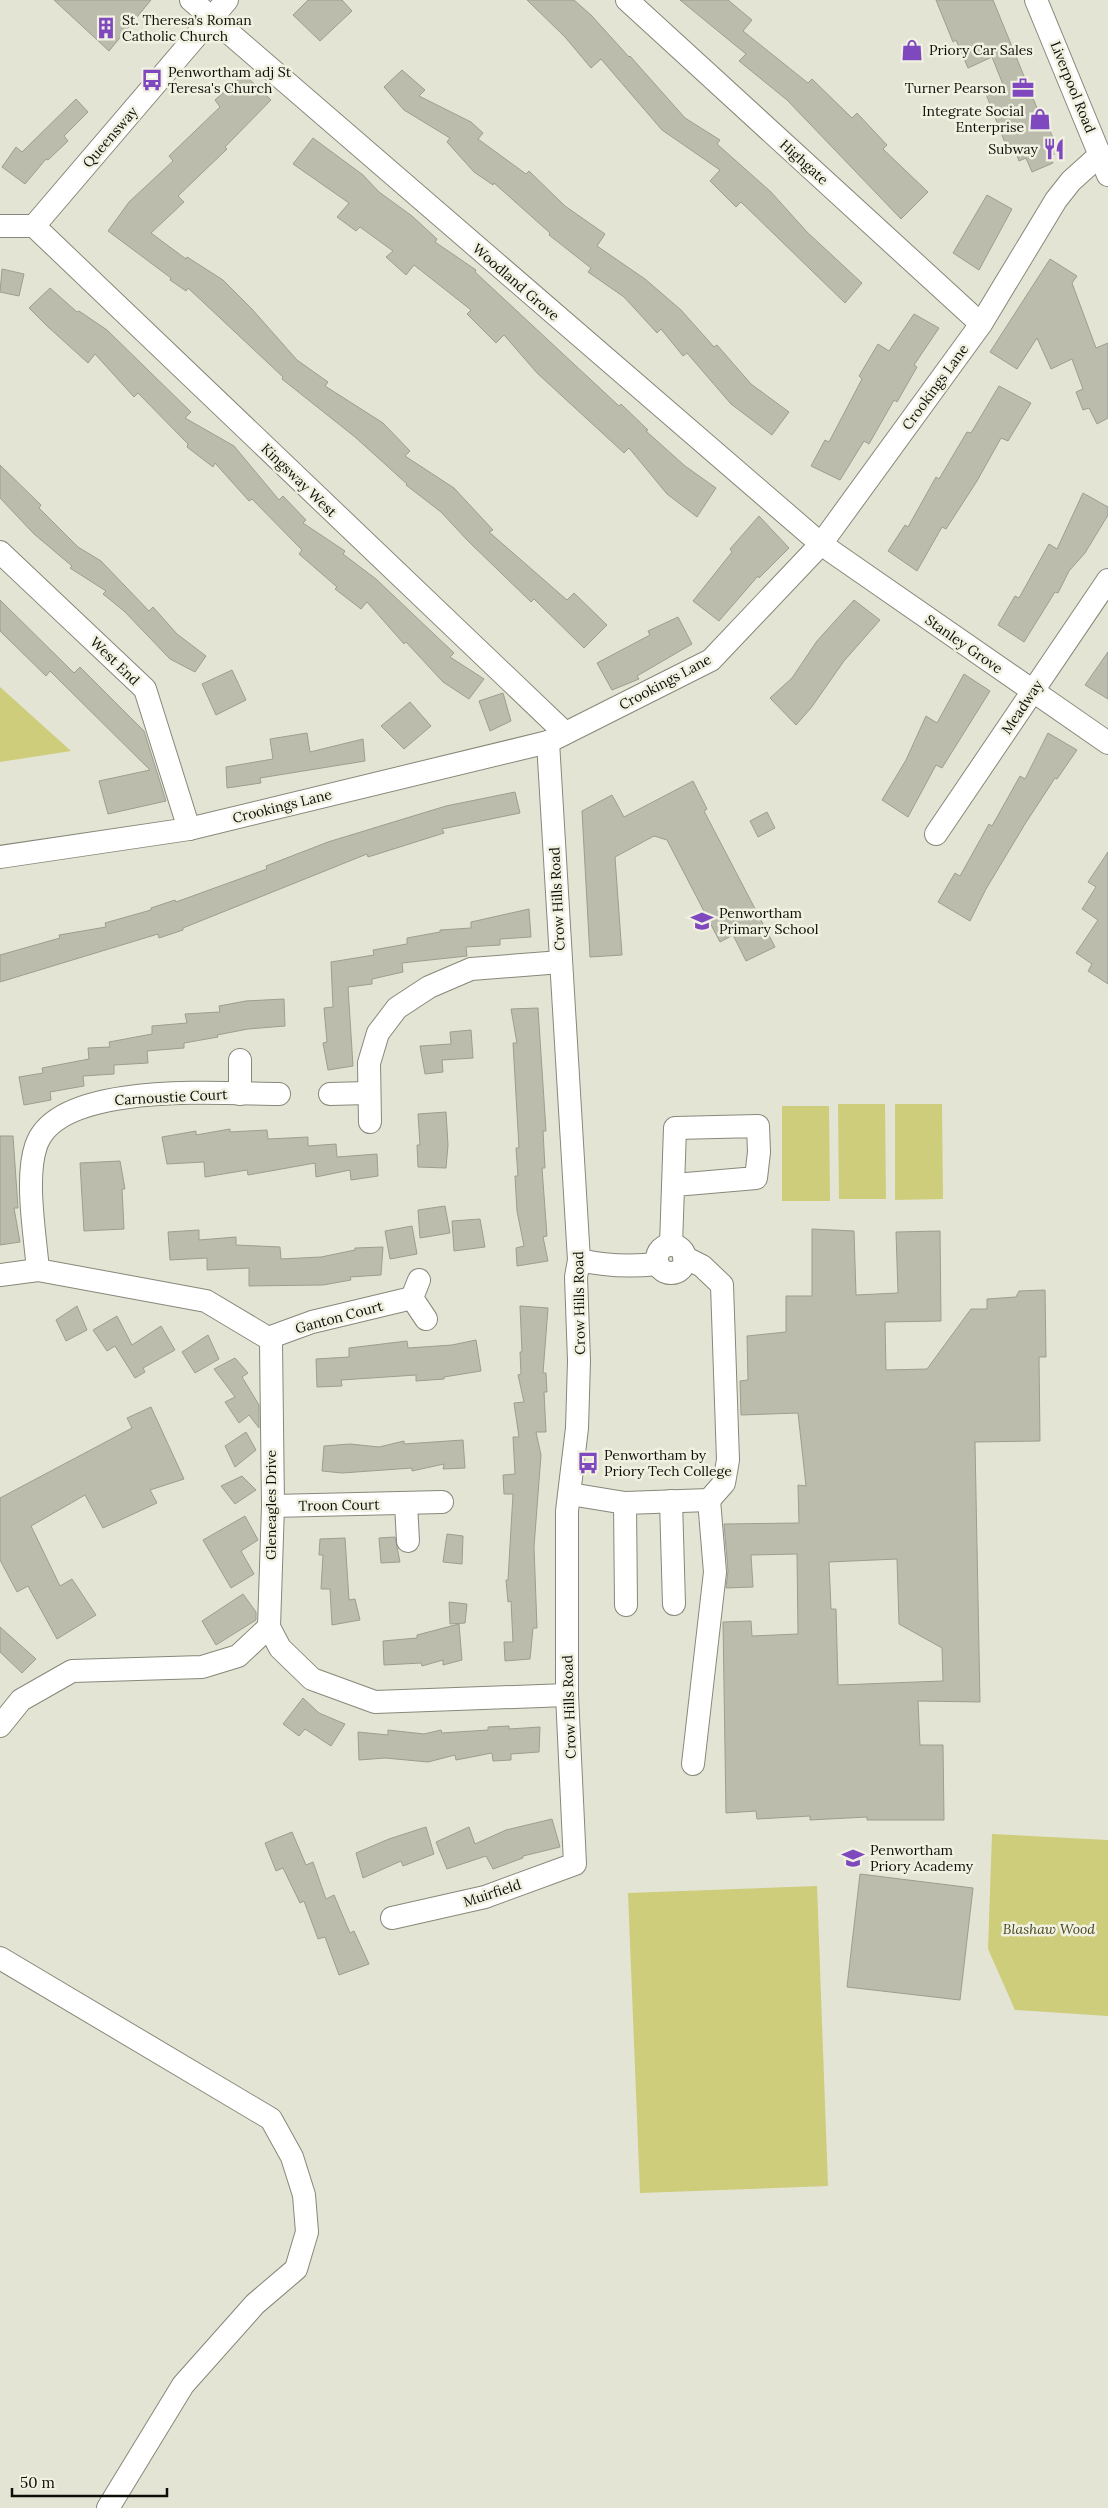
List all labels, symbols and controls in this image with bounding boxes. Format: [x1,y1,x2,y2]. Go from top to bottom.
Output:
place label: St. Theresa’s Roman Catholic Church [122,11,252,45]
building icon: St. Theresa’s Roman Catholic Church [93,15,119,41]
shop icon: Priory Car Sales [899,37,925,63]
street label: Liverpool Road [1046,38,1100,136]
place label: Priory Car Sales [929,41,1033,59]
place label: Penwortham adj St Teresa's Church [168,63,292,97]
bus stop icon: Penwortham adj St Teresa's Church [139,67,165,93]
office icon: Turner Pearson [1010,75,1036,101]
place label: Turner Pearson [905,79,1006,97]
street label: Queensway [79,102,142,171]
place label: Integrate Social Enterprise [922,102,1024,136]
shop icon: Integrate Social Enterprise [1027,106,1053,132]
street label: Highgate [776,136,832,189]
restaurant icon: Subway [1041,136,1067,162]
place label: Subway [988,140,1039,158]
street label: Woodland Grove [469,239,563,325]
street label: Crookings Lane [898,340,972,433]
street label: Kingsway West [257,439,341,521]
street label: Stanley Grove [922,611,1007,678]
street label: West End [86,633,144,689]
street label: Crookings Lane [616,650,714,714]
street label: Meadway [997,676,1047,737]
street label: Crookings Lane [230,785,334,827]
street label: Crow Hills Road [545,847,569,951]
place label: Penwortham Primary School [719,904,819,938]
school or university icon: Penwortham Primary School [689,908,715,934]
street label: Carnoustie Court [114,1085,229,1109]
street label: Crow Hills Road [569,1251,589,1355]
street label: Ganton Court [293,1297,385,1337]
place label: Penwortham by Priory Tech College [604,1446,732,1480]
street label: Gleneagles Drive [262,1450,280,1560]
bus stop icon: Penwortham by Priory Tech College [575,1450,601,1476]
street label: Troon Court [298,1495,380,1515]
street label: Crow Hills Road [558,1655,580,1759]
place label: Penwortham Priory Academy [870,1841,974,1875]
school or university icon: Penwortham Priory Academy [840,1845,866,1871]
street label: Muirfield [461,1875,523,1911]
park label: Blashaw Wood [1003,1920,1095,1938]
scale bar [12,2466,168,2498]
text: 50 m [20,2473,55,2492]

